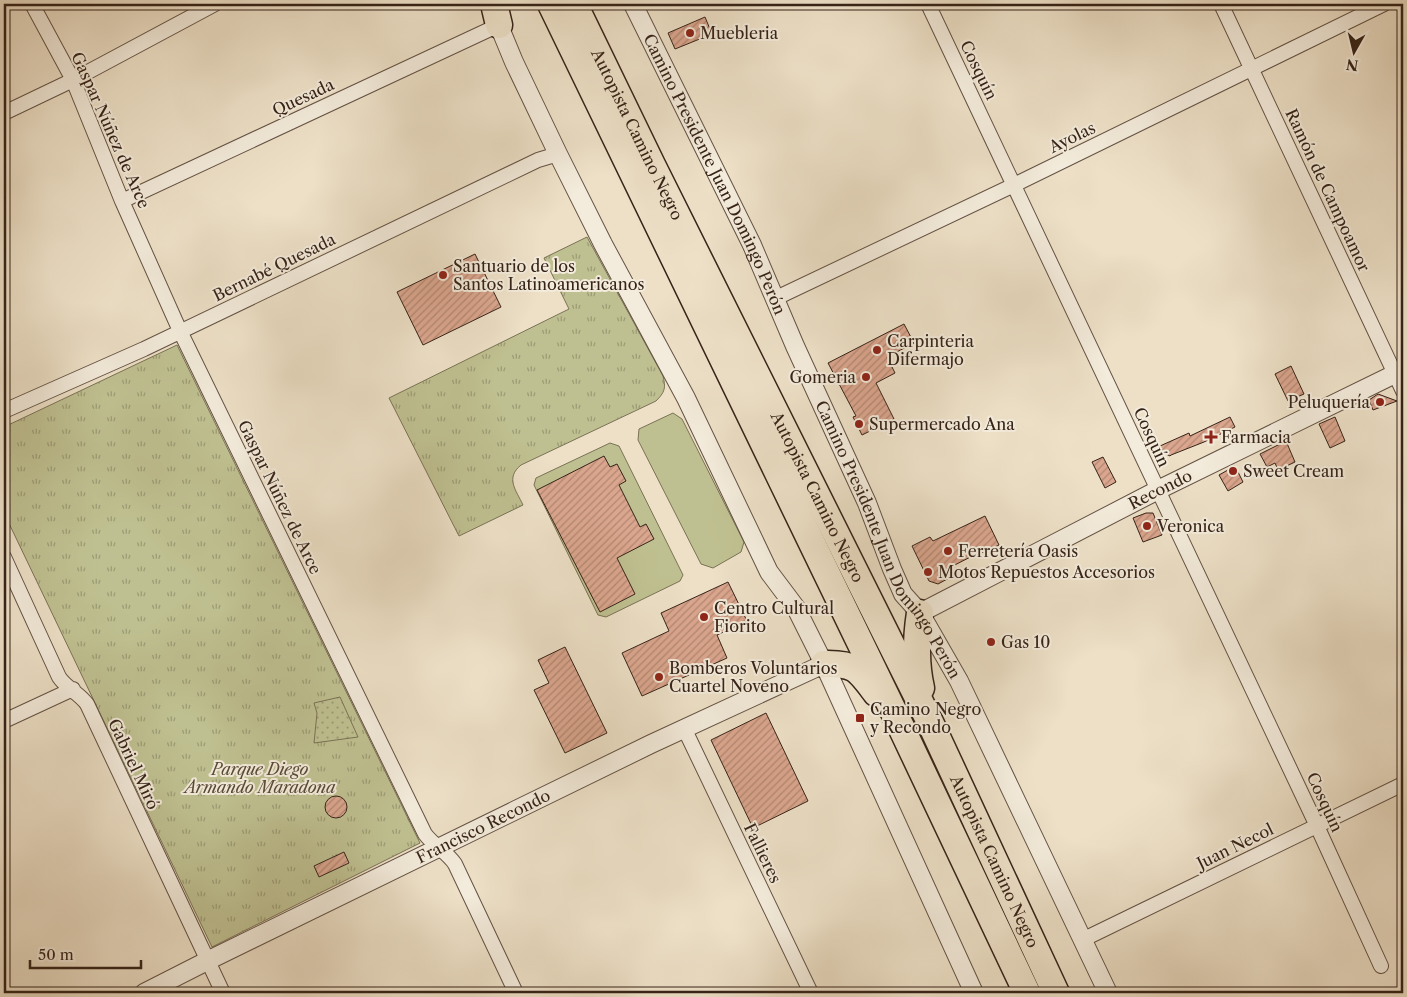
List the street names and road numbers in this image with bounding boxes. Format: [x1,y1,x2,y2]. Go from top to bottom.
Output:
street label: Camino Presidente Juan Domingo Perón [639,31,790,318]
street label: Cosquín [956,37,1002,103]
street label: Autopista Camino Negro [587,45,688,223]
street label: Gaspar Núñez de Arce [67,49,155,211]
street label: Quesada [269,74,338,120]
street label: Ramón de Campoamor [1281,105,1375,275]
street label: Ayolas [1045,117,1099,157]
street label: Bernabé Quesada [209,228,339,305]
street label: Camino Presidente Juan Domingo Perón [811,397,965,682]
street label: Cosquín [1130,404,1174,470]
street label: Autopista Camino Negro [766,408,869,586]
street label: Gaspar Núñez de Arce [234,417,326,577]
street label: Recondo [1125,465,1195,514]
street label: Gabriel Miró [104,715,164,813]
street label: Cosquín [1303,769,1347,835]
street label: Autopista Camino Negro [946,771,1044,951]
street label: Francisco Recondo [413,785,554,867]
street label: Juan Necol [1191,819,1277,874]
street label: Fallieres [740,820,786,886]

